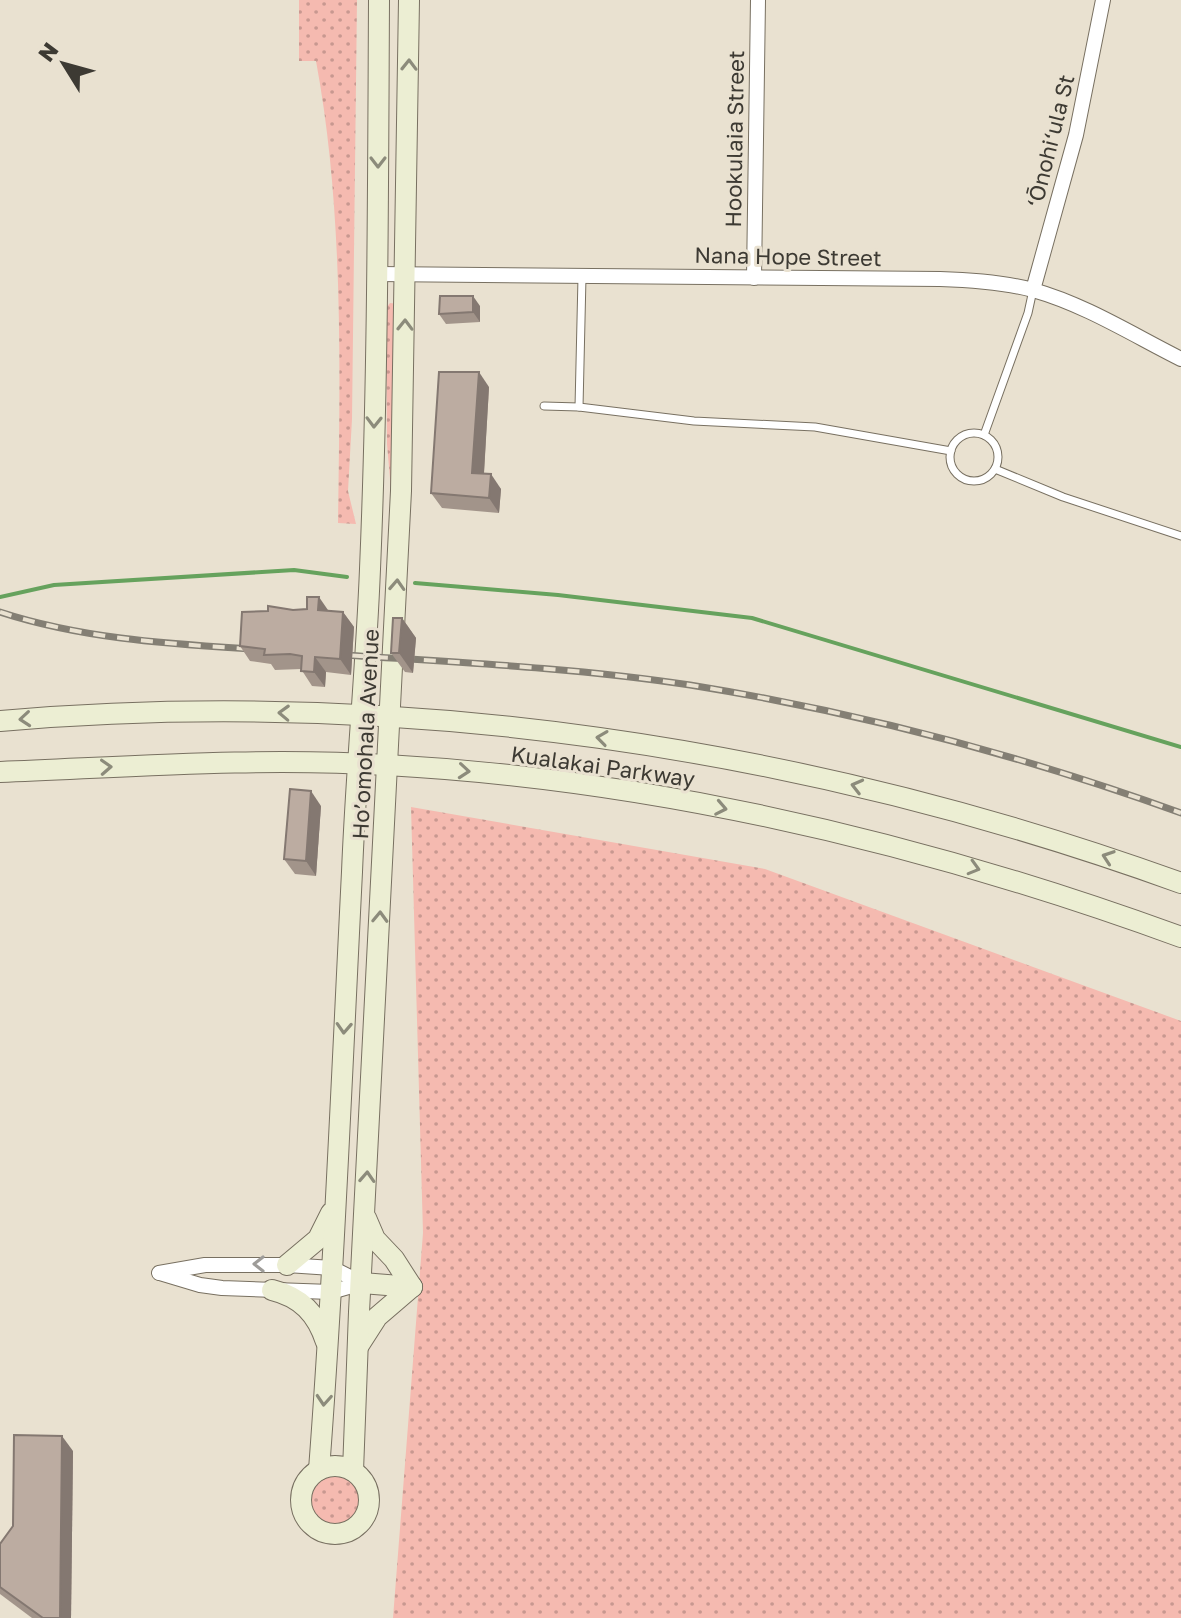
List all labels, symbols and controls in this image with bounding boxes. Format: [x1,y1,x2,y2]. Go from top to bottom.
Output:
north arrow [24,24,104,104]
text: N [32,37,63,66]
street label: Hookulaia Street [719,50,749,228]
one-way arrow [400,58,417,71]
street label: ‘Ōnohi‘ula St [1020,72,1080,210]
one-way arrow [369,156,387,169]
street label: Nana Hope Street [694,241,882,271]
one-way arrow [397,318,414,331]
one-way arrow [365,416,383,429]
one-way arrow [388,578,405,590]
street label: Ho’omohala Avenue [346,628,384,840]
one-way arrow [277,704,290,721]
one-way arrow [18,710,31,727]
one-way arrow [595,730,609,747]
street label: Kualakai Parkway [509,740,697,792]
one-way arrow [100,759,113,776]
one-way arrow [458,762,471,779]
one-way arrow [851,778,865,795]
one-way arrow [714,799,727,816]
one-way arrow [1101,850,1115,866]
one-way arrow [966,859,980,875]
one-way arrow [371,910,388,923]
one-way arrow [336,1022,353,1035]
one-way arrow [358,1170,375,1183]
one-way arrow [252,1255,265,1273]
one-way arrow [316,1394,333,1407]

